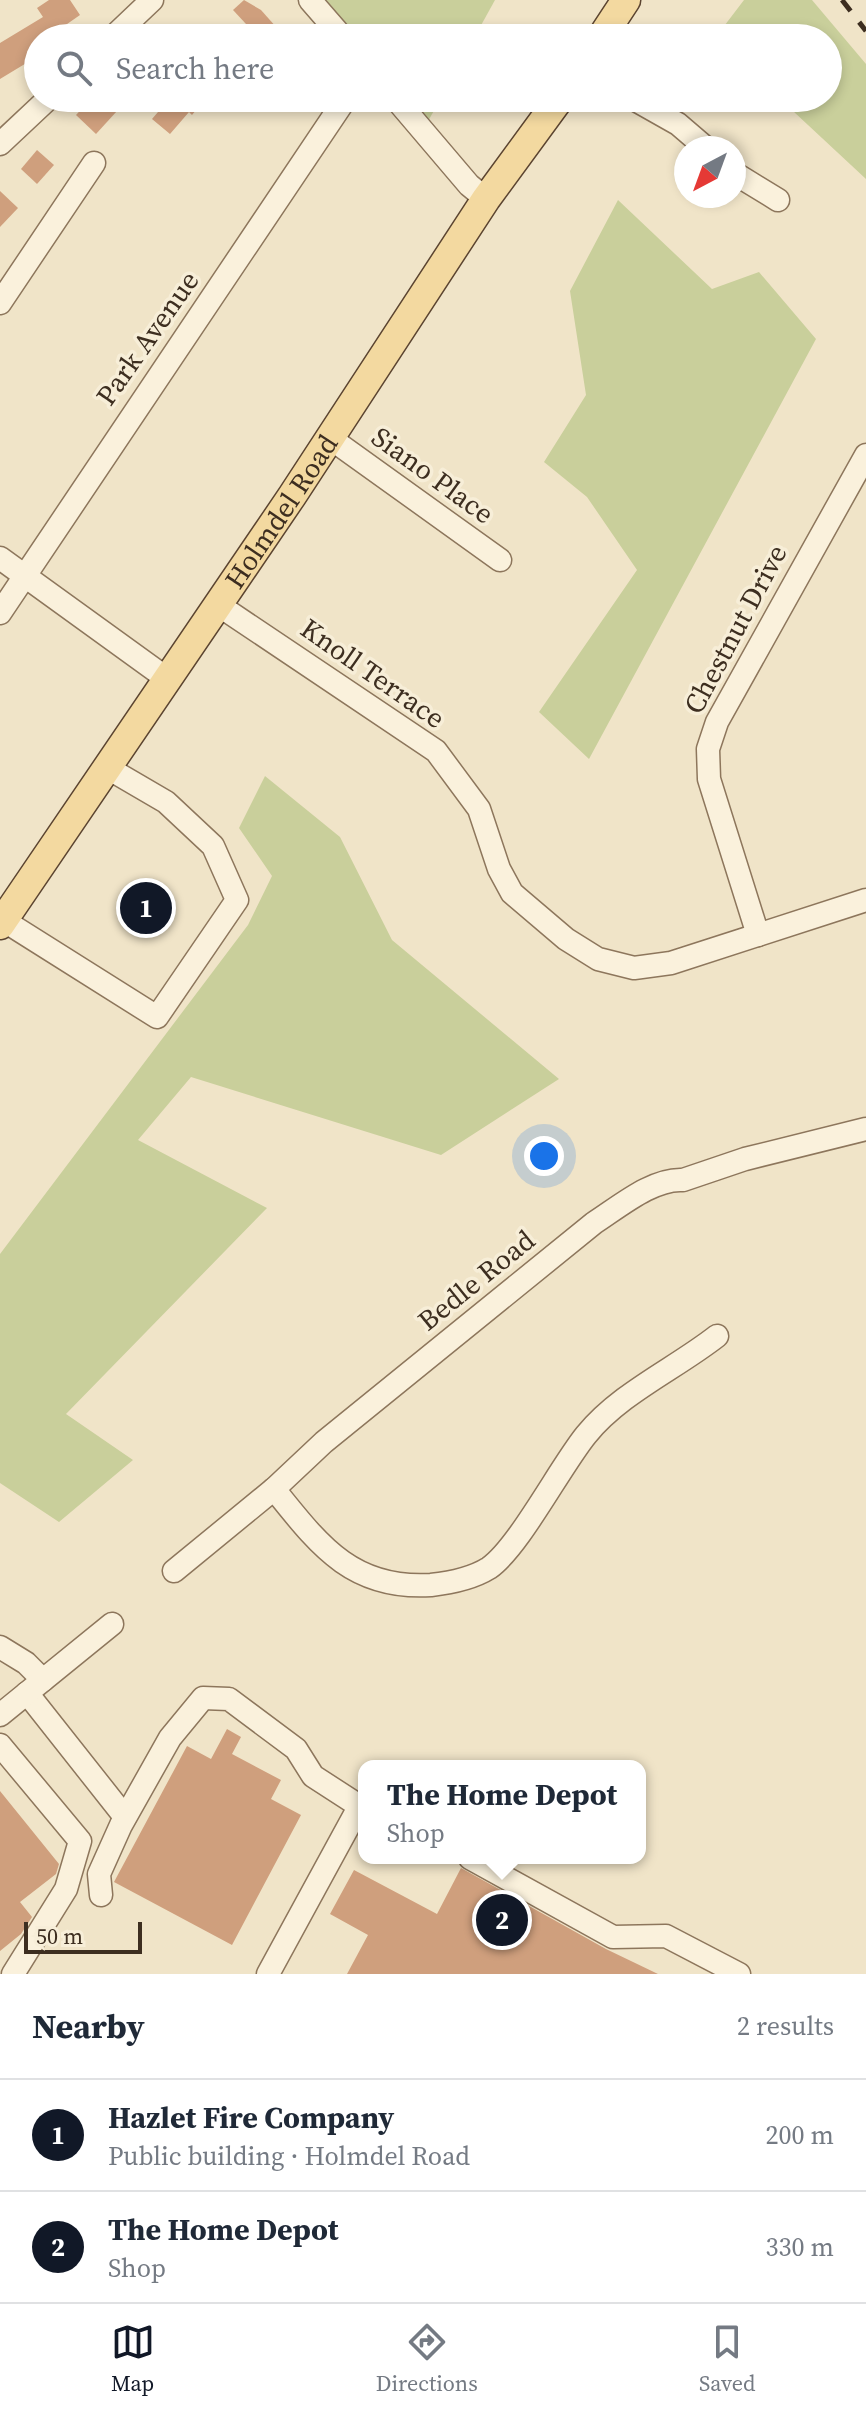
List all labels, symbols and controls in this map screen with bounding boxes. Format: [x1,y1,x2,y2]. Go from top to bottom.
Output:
search box [24,24,842,112]
icon: search [52,46,96,90]
text: Search here [116,48,274,89]
north arrow [674,136,746,208]
street label: Park Avenue [87,263,207,413]
street label: Siano Place [364,418,502,532]
street label: Holmdel Road [215,427,346,596]
street label: Chestnut Drive [674,538,796,720]
street label: Knoll Terrace [293,609,453,737]
pin: 1 [120,878,172,938]
your location [524,1136,564,1176]
street label: Bedle Road [409,1221,543,1339]
popup [358,1760,646,1864]
text: The Home Depot [387,1774,617,1815]
text: Shop [387,1815,445,1851]
pin: 2 [476,1890,528,1950]
scale bar [24,1918,142,1954]
text: 50 m [36,1921,83,1951]
text: Nearby [32,2003,145,2049]
text: 2 results [737,2008,834,2044]
text: Hazlet Fire Company [108,2097,394,2138]
text: 1 [51,2117,65,2153]
text: 200 m [766,2117,834,2153]
text: Public building · Holmdel Road [108,2138,470,2174]
text: The Home Depot [108,2209,339,2250]
text: 2 [51,2229,65,2265]
text: 330 m [766,2229,834,2265]
text: Shop [108,2250,166,2286]
tab: Map [111,2320,155,2398]
tab: Directions [376,2320,478,2398]
tab: Saved [699,2320,755,2398]

